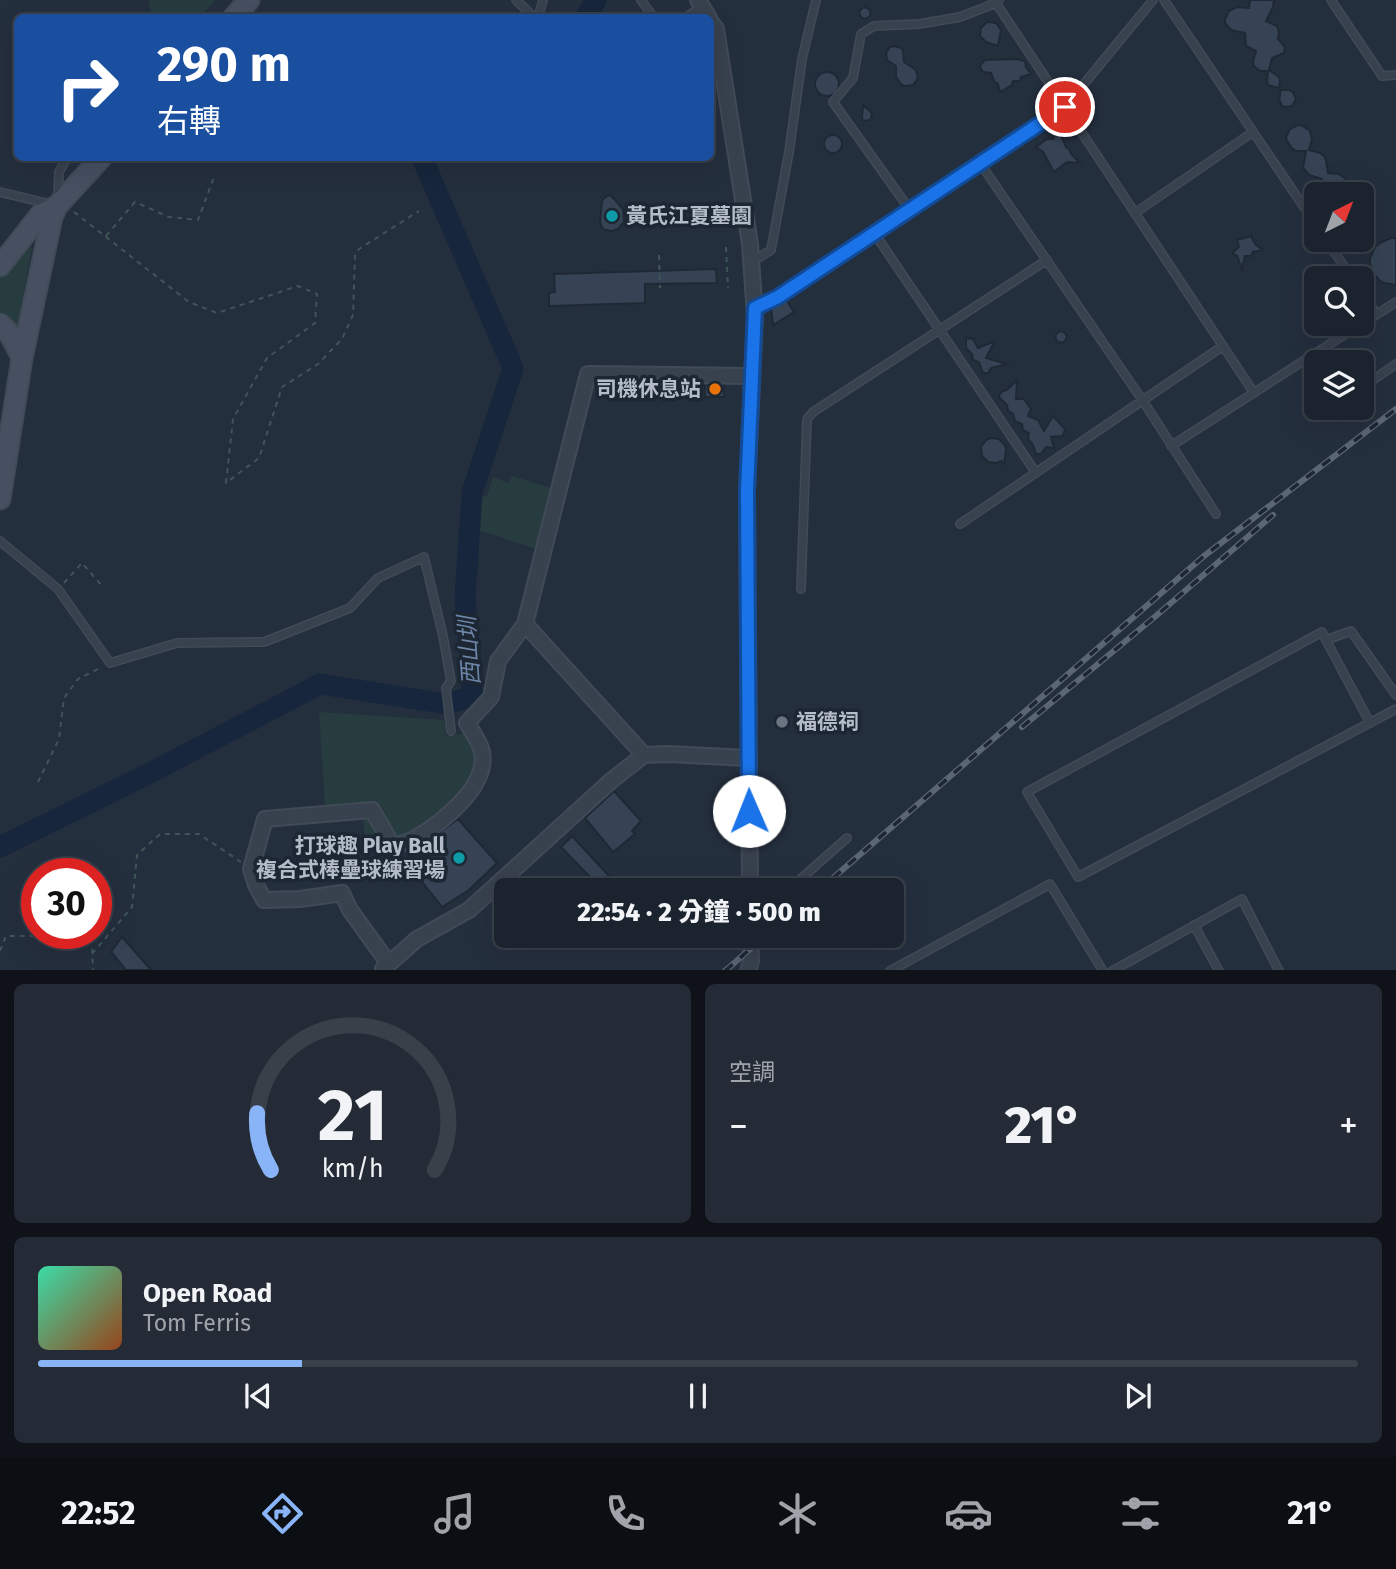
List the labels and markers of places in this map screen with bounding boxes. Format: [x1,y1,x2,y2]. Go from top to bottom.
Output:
pin [1035,77,1095,137]
place label: 黃氏江夏墓園 [626,203,752,229]
marker: 黃氏江夏墓園 [604,208,620,224]
place label: 司機休息站 [596,376,701,402]
marker: 司機休息站 [707,381,723,397]
place label: 福德祠 [796,709,859,735]
marker: 福德祠 [774,714,790,730]
place label: 打球趣 Play Ball 複合式棒壘球練習場 [256,833,446,883]
marker: 打球趣 Play Ball 複合式棒壘球練習場 [451,850,467,866]

